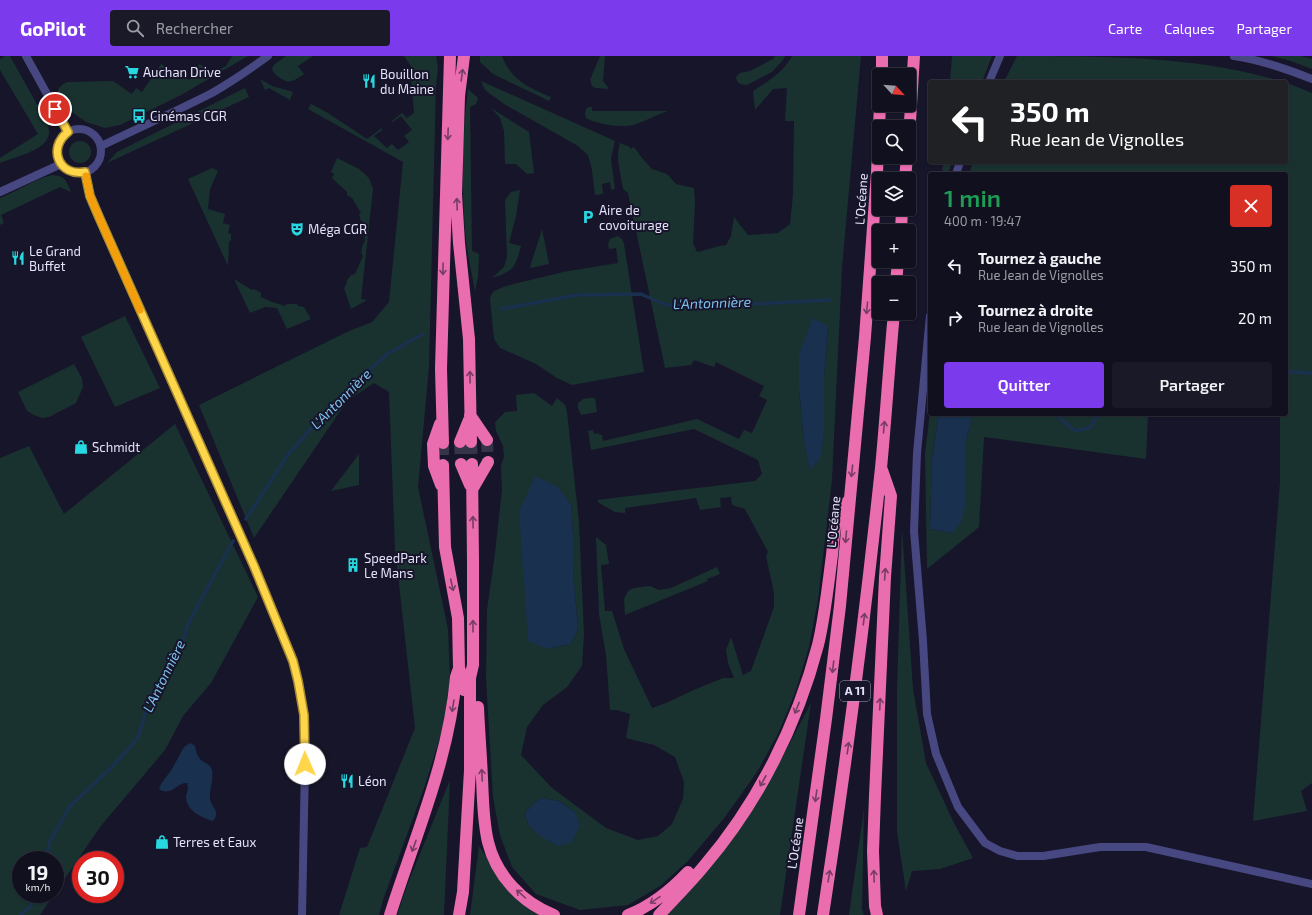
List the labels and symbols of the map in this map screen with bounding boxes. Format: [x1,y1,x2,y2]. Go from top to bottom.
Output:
supermarket icon: Auchan Drive [124,64,140,80]
place label: Auchan Drive [143,64,221,80]
place label: Bouillon du Maine [380,66,434,97]
one-way arrow [458,68,466,81]
north arrow [872,68,916,112]
restaurant icon: Bouillon du Maine [361,73,377,89]
pin [38,92,72,126]
bus stop icon: Cinémas CGR [131,108,147,124]
place label: Cinémas CGR [150,108,227,124]
one-way arrow [444,127,451,140]
street label: L’Océane [851,173,871,225]
one-way arrow [453,198,460,211]
place label: Aire de covoiturage [599,202,669,233]
parking icon: Aire de covoiturage [580,209,596,225]
theatre icon: Méga CGR [289,221,305,237]
place label: Méga CGR [308,221,367,237]
place label: Le Grand Buffet [29,243,81,274]
restaurant icon: Le Grand Buffet [10,250,26,266]
one-way arrow [439,262,447,275]
water label: L'Antonnière [673,293,752,312]
one-way arrow [863,301,870,314]
water label: L'Antonnière [307,365,375,432]
one-way arrow [466,371,474,384]
one-way arrow [881,421,888,434]
shop icon: Schmidt [73,439,89,455]
place label: Schmidt [92,439,140,455]
one-way arrow [849,464,856,477]
street label: L’Océane [823,495,843,549]
one-way arrow [469,516,477,529]
one-way arrow [842,530,850,543]
place label: SpeedPark Le Mans [364,550,427,581]
building icon: SpeedPark Le Mans [345,557,361,573]
one-way arrow [881,568,888,581]
one-way arrow [449,578,457,591]
one-way arrow [860,613,868,626]
one-way arrow [469,620,477,633]
water label: L'Antonnière [139,636,189,715]
one-way arrow [829,660,836,673]
road number: A 11 [840,681,870,701]
one-way arrow [876,698,883,711]
one-way arrow [449,699,457,712]
one-way arrow [793,702,801,714]
one-way arrow [844,742,852,755]
position arrow [284,743,326,785]
one-way arrow [478,769,485,782]
restaurant icon: Léon [339,773,355,789]
place label: Léon [358,773,387,789]
one-way arrow [759,775,767,787]
one-way arrow [812,789,820,802]
street label: L’Océane [783,816,807,870]
shop icon: Terres et Eaux [154,834,170,850]
place label: Terres et Eaux [173,834,256,850]
one-way arrow [409,839,417,851]
speed limit sign: 30 [72,851,124,903]
one-way arrow [825,870,833,883]
one-way arrow [871,870,878,883]
one-way arrow [515,890,526,899]
one-way arrow [649,897,661,905]

